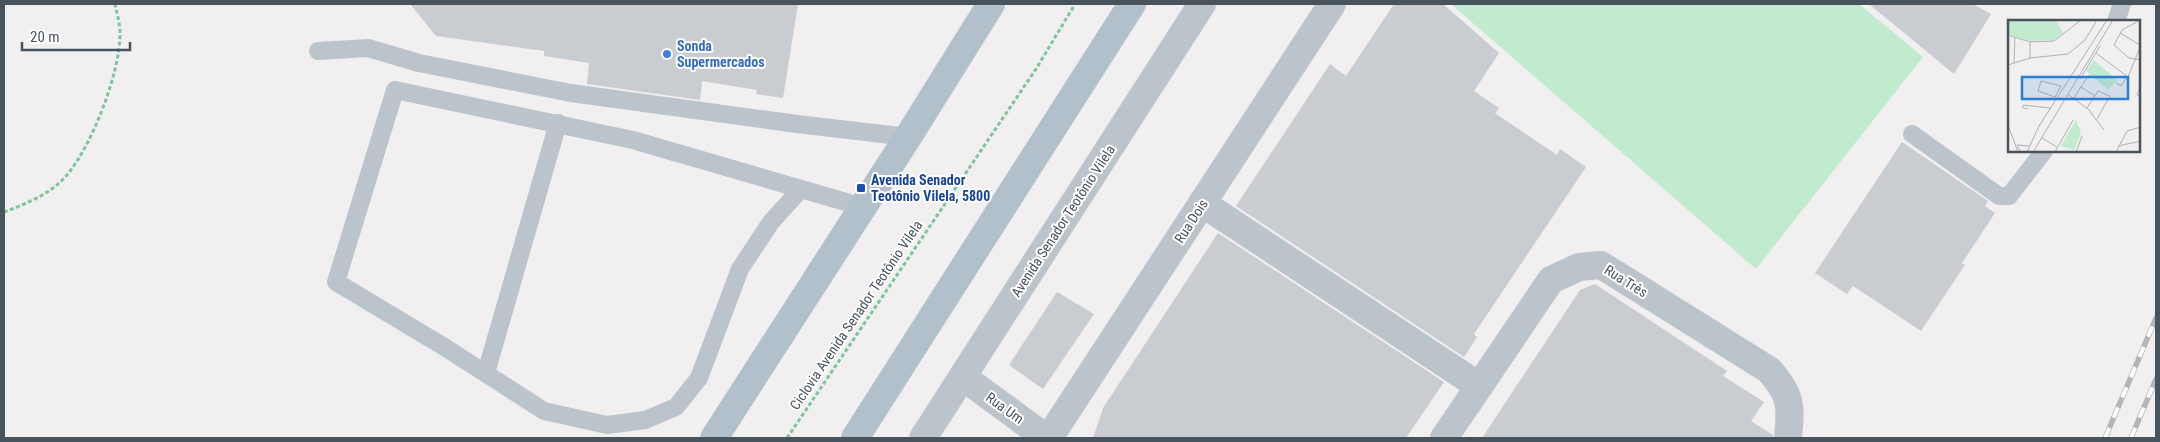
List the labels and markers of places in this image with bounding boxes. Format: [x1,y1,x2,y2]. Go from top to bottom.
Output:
place label: Sonda Supermercados [677,38,765,70]
marker: Sonda Supermercados [661,48,673,60]
place label: Avenida Senador Teotônio Vilela, 5800 [871,172,990,204]
marker: Avenida Senador Teotônio Vilela, 5800 [855,182,867,194]

